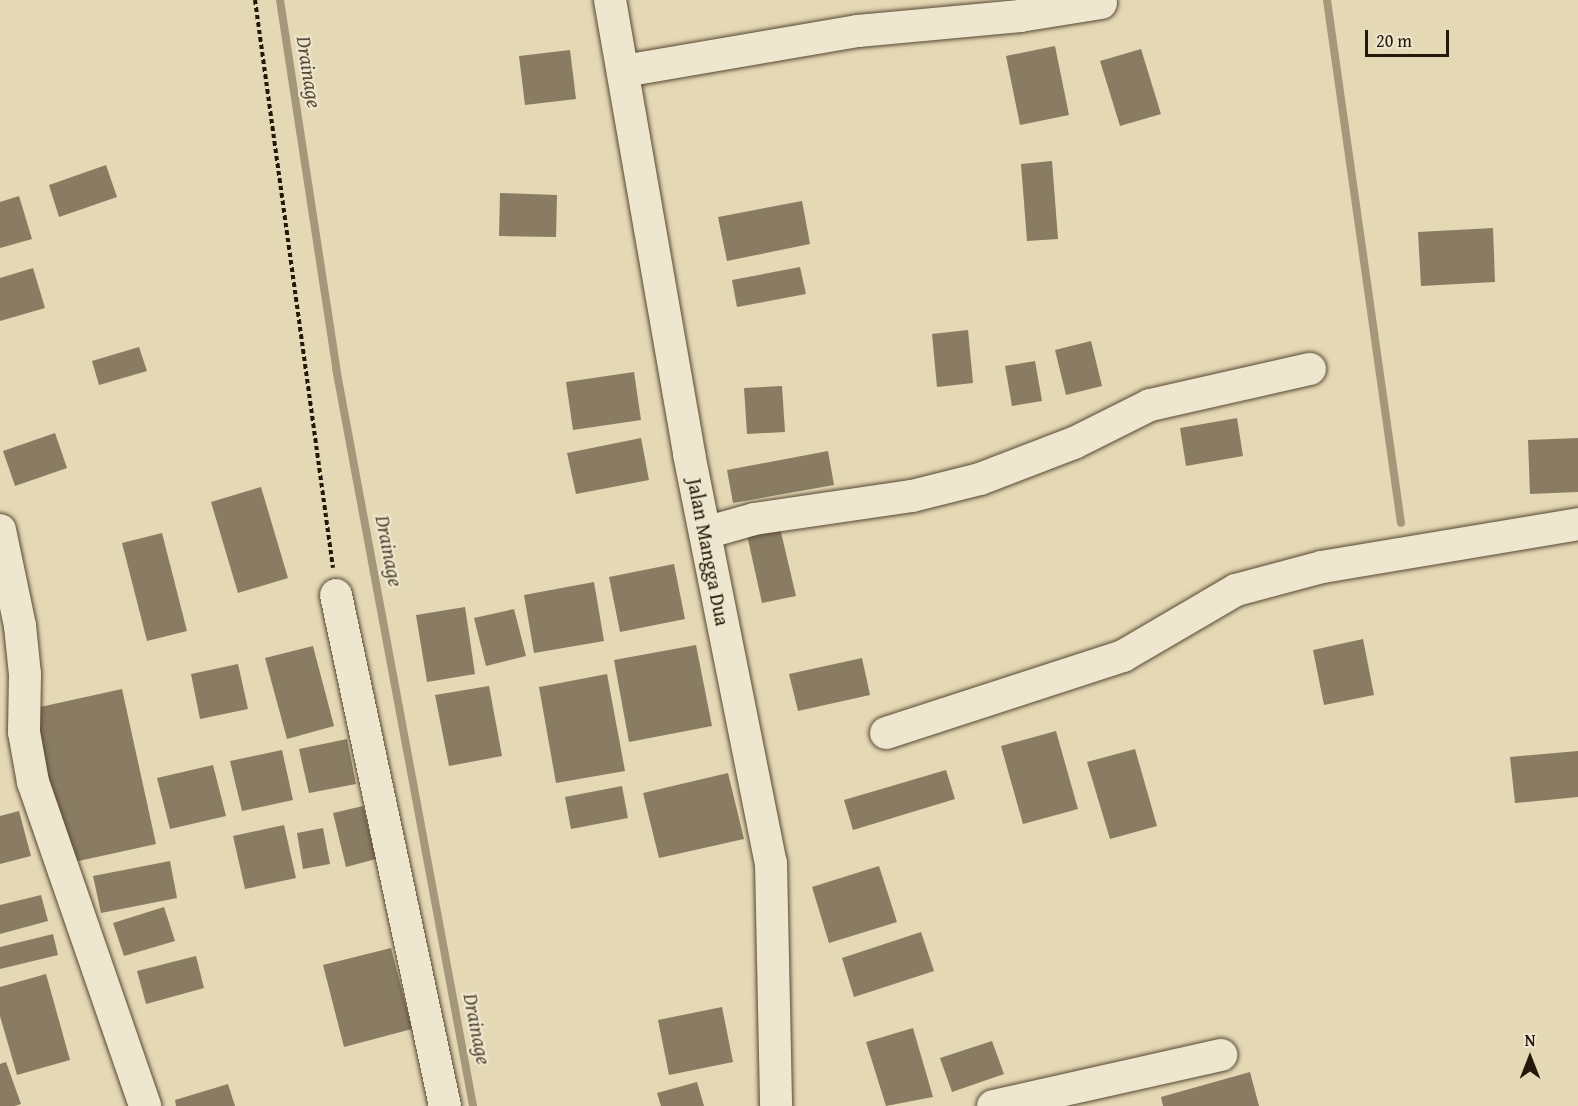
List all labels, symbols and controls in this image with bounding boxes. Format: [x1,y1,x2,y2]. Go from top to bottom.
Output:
scale bar [1368,18,1452,56]
text: 20 m [1376,27,1412,54]
water label: Drainage [291,34,327,110]
street label: Jalan Mangga Dua [683,476,735,628]
water label: Drainage [370,513,408,589]
water label: Drainage [458,991,496,1067]
north arrow [1500,1028,1560,1088]
text: N [1525,1028,1535,1052]

